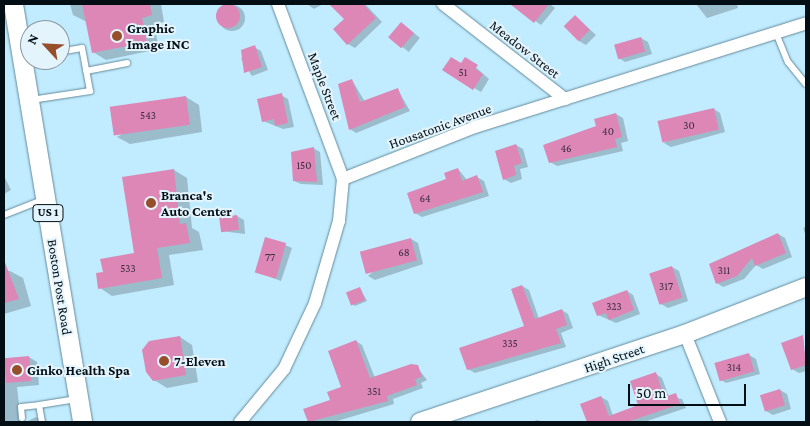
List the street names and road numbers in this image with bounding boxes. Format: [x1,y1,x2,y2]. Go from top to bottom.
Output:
street label: Meadow Street [487,16,563,82]
street label: Maple Street [304,50,346,122]
street label: Housatonic Avenue [386,100,494,152]
road number: US 1 [32,204,64,222]
street label: Boston Post Road [44,238,76,336]
street label: High Street [582,340,646,376]

